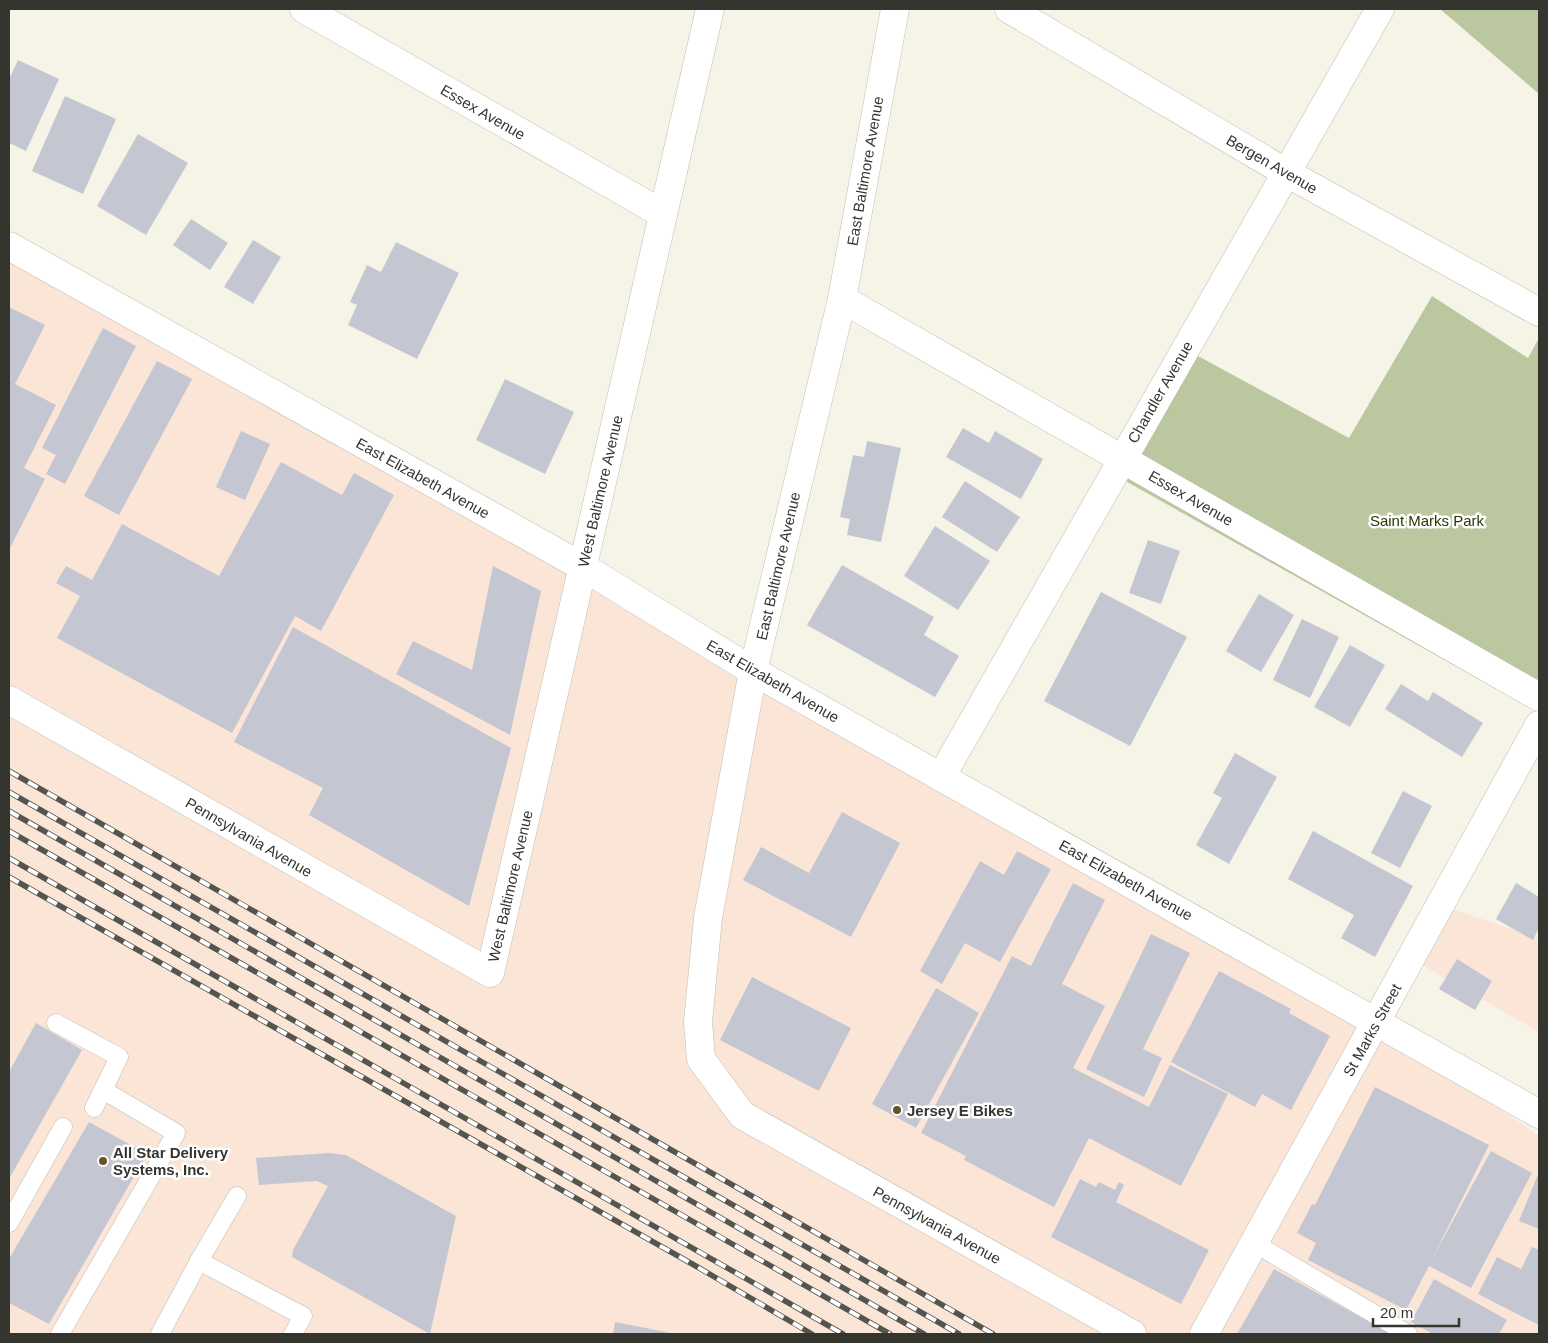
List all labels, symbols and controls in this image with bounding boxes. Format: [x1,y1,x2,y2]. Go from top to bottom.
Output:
street label: Essex Avenue [438,81,528,143]
street label: East Baltimore Avenue [843,95,887,247]
street label: Bergen Avenue [1223,131,1321,197]
street label: Chandler Avenue [1124,338,1196,446]
street label: West Baltimore Avenue [574,413,626,569]
street label: East Elizabeth Avenue [353,434,493,522]
street label: Essex Avenue [1146,467,1236,529]
street label: East Baltimore Avenue [753,490,803,642]
park label: Saint Marks Park [1370,512,1485,529]
street label: East Elizabeth Avenue [704,636,842,726]
street label: Pennsylvania Avenue [183,794,315,880]
street label: West Baltimore Avenue [484,808,536,964]
street label: East Elizabeth Avenue [1056,836,1196,924]
street label: St Marks Street [1340,980,1405,1079]
place label: Jersey E Bikes [907,1102,1013,1119]
marker: Jersey E Bikes [891,1104,903,1116]
place label: All Star Delivery Systems, Inc. [113,1144,229,1178]
marker: All Star Delivery Systems, Inc. [97,1155,109,1167]
street label: Pennsylvania Avenue [870,1183,1004,1267]
scale bar [1373,1296,1459,1328]
text: 20 m [1380,1304,1413,1321]

